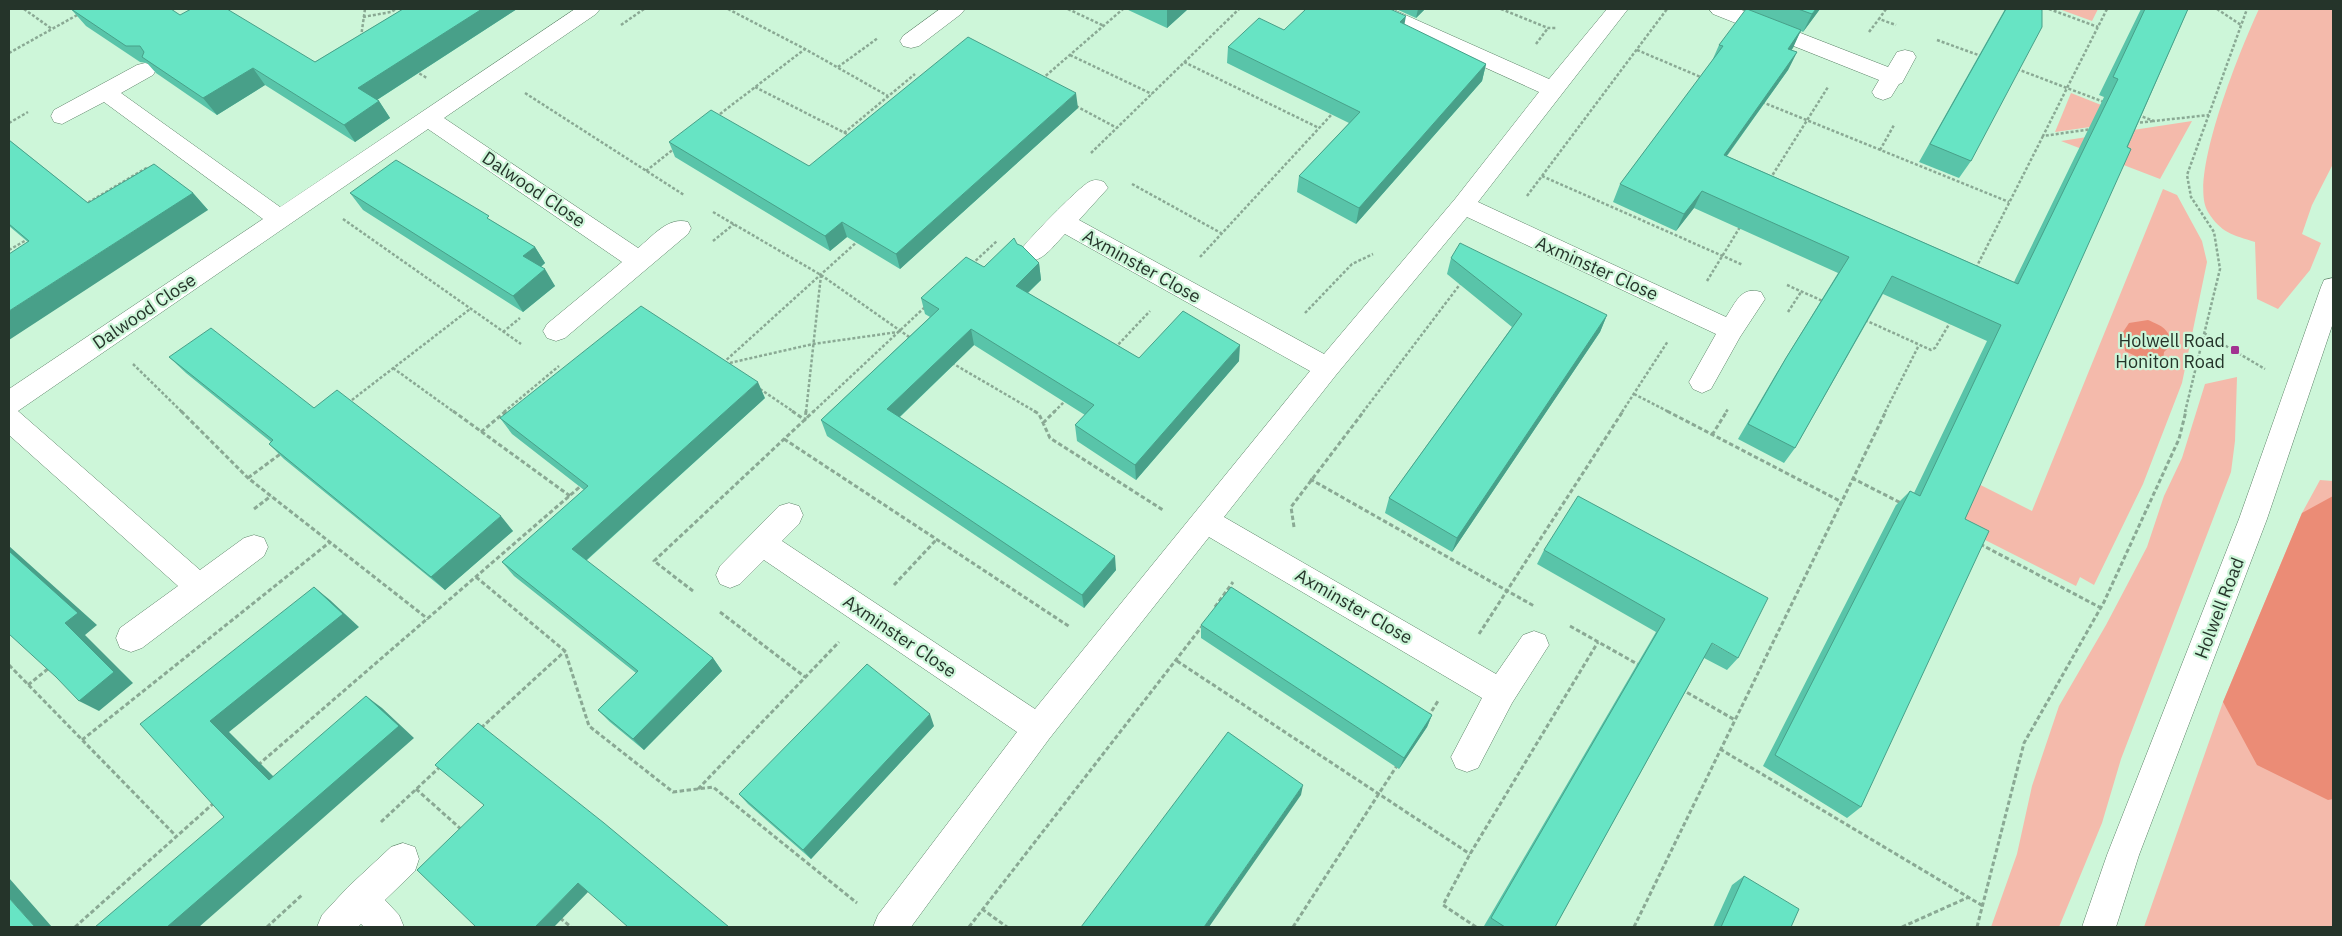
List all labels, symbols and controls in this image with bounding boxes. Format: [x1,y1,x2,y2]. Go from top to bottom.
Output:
street label: Dalwood Close [478,146,590,232]
street label: Axminster Close [1079,224,1205,308]
street label: Axminster Close [1532,231,1662,305]
street label: Dalwood Close [88,268,200,354]
place label: Holwell Road Honiton Road [2115,329,2225,373]
marker: Holwell Road Honiton Road [2229,344,2241,356]
street label: Holwell Road [2189,554,2249,662]
street label: Axminster Close [1291,563,1417,649]
street label: Axminster Close [839,590,961,682]

